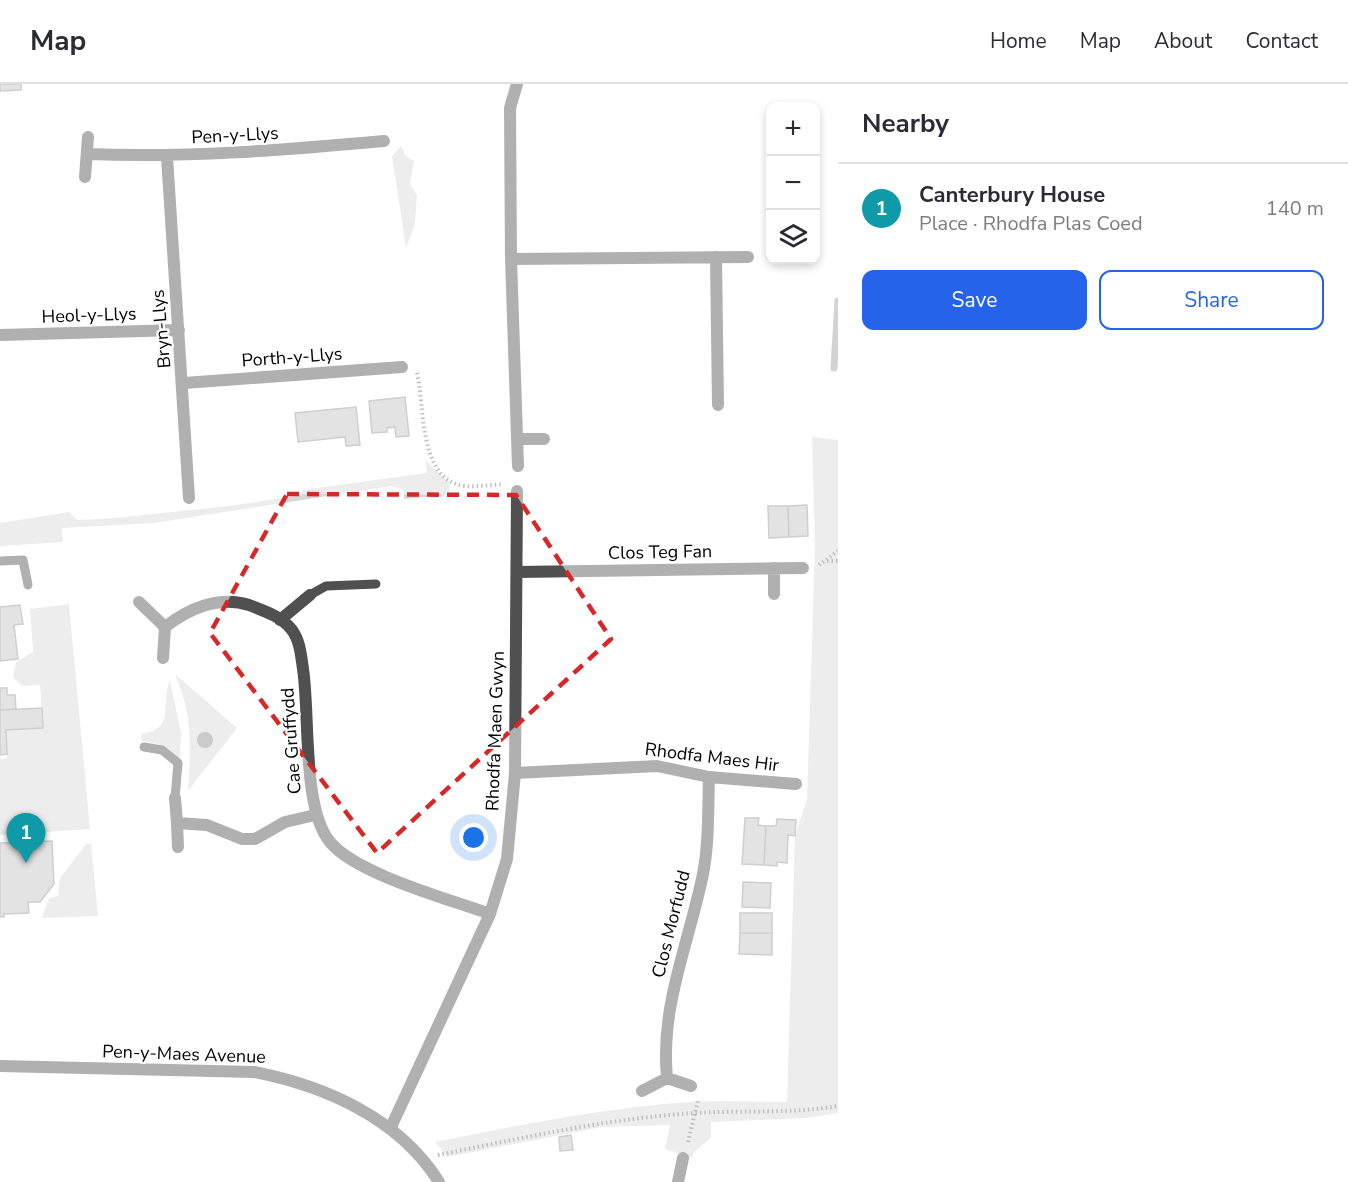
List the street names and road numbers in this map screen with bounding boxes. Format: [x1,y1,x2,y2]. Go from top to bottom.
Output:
street label: Pen-y-Llys [191,121,279,149]
street label: Bryn-Llys [146,289,176,369]
street label: Heol-y-Llys [41,301,137,329]
street label: Porth-y-Llys [241,342,343,372]
street label: Clos Teg Fan [608,539,712,565]
street label: Rhodfa Maen Gwyn [480,651,510,811]
street label: Cae Gruffydd [275,687,307,795]
street label: Rhodfa Maes Hir [644,737,781,777]
street label: Clos Morfudd [646,868,696,980]
street label: Pen-y-Maes Avenue [102,1039,266,1069]

